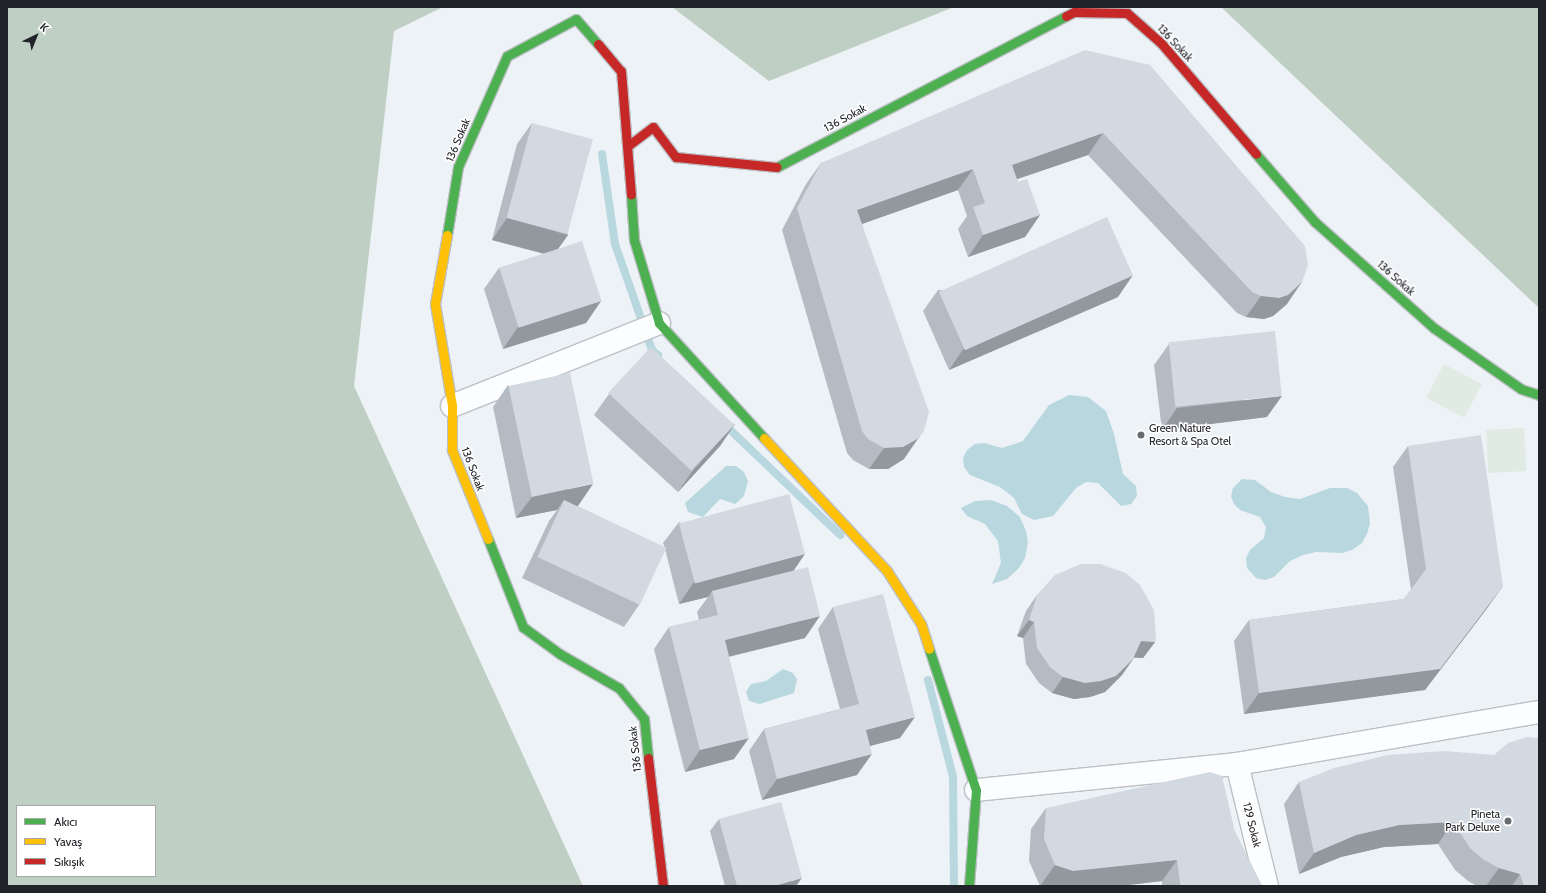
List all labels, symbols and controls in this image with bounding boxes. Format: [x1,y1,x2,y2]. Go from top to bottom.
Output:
north arrow [16,16,56,56]
text: K [37,20,51,35]
street label: 136 Sokak [1155,22,1195,64]
street label: 136 Sokak [822,101,868,135]
street label: 136 Sokak [443,116,473,164]
street label: 136 Sokak [1375,258,1417,298]
place label: Green Nature Resort & Spa Otel [1149,422,1231,448]
marker: Green Nature Resort & Spa Otel [1136,430,1146,440]
street label: 136 Sokak [459,445,487,493]
street label: 136 Sokak [626,726,644,772]
street label: 129 Sokak [1240,801,1264,849]
legend [16,805,156,877]
place label: Pineta Park Deluxe [1445,808,1500,834]
text: Akıcı [54,814,77,829]
marker: Pineta Park Deluxe [1503,816,1513,826]
text: Yavaş [54,834,82,849]
text: Sıkışık [54,854,84,869]

